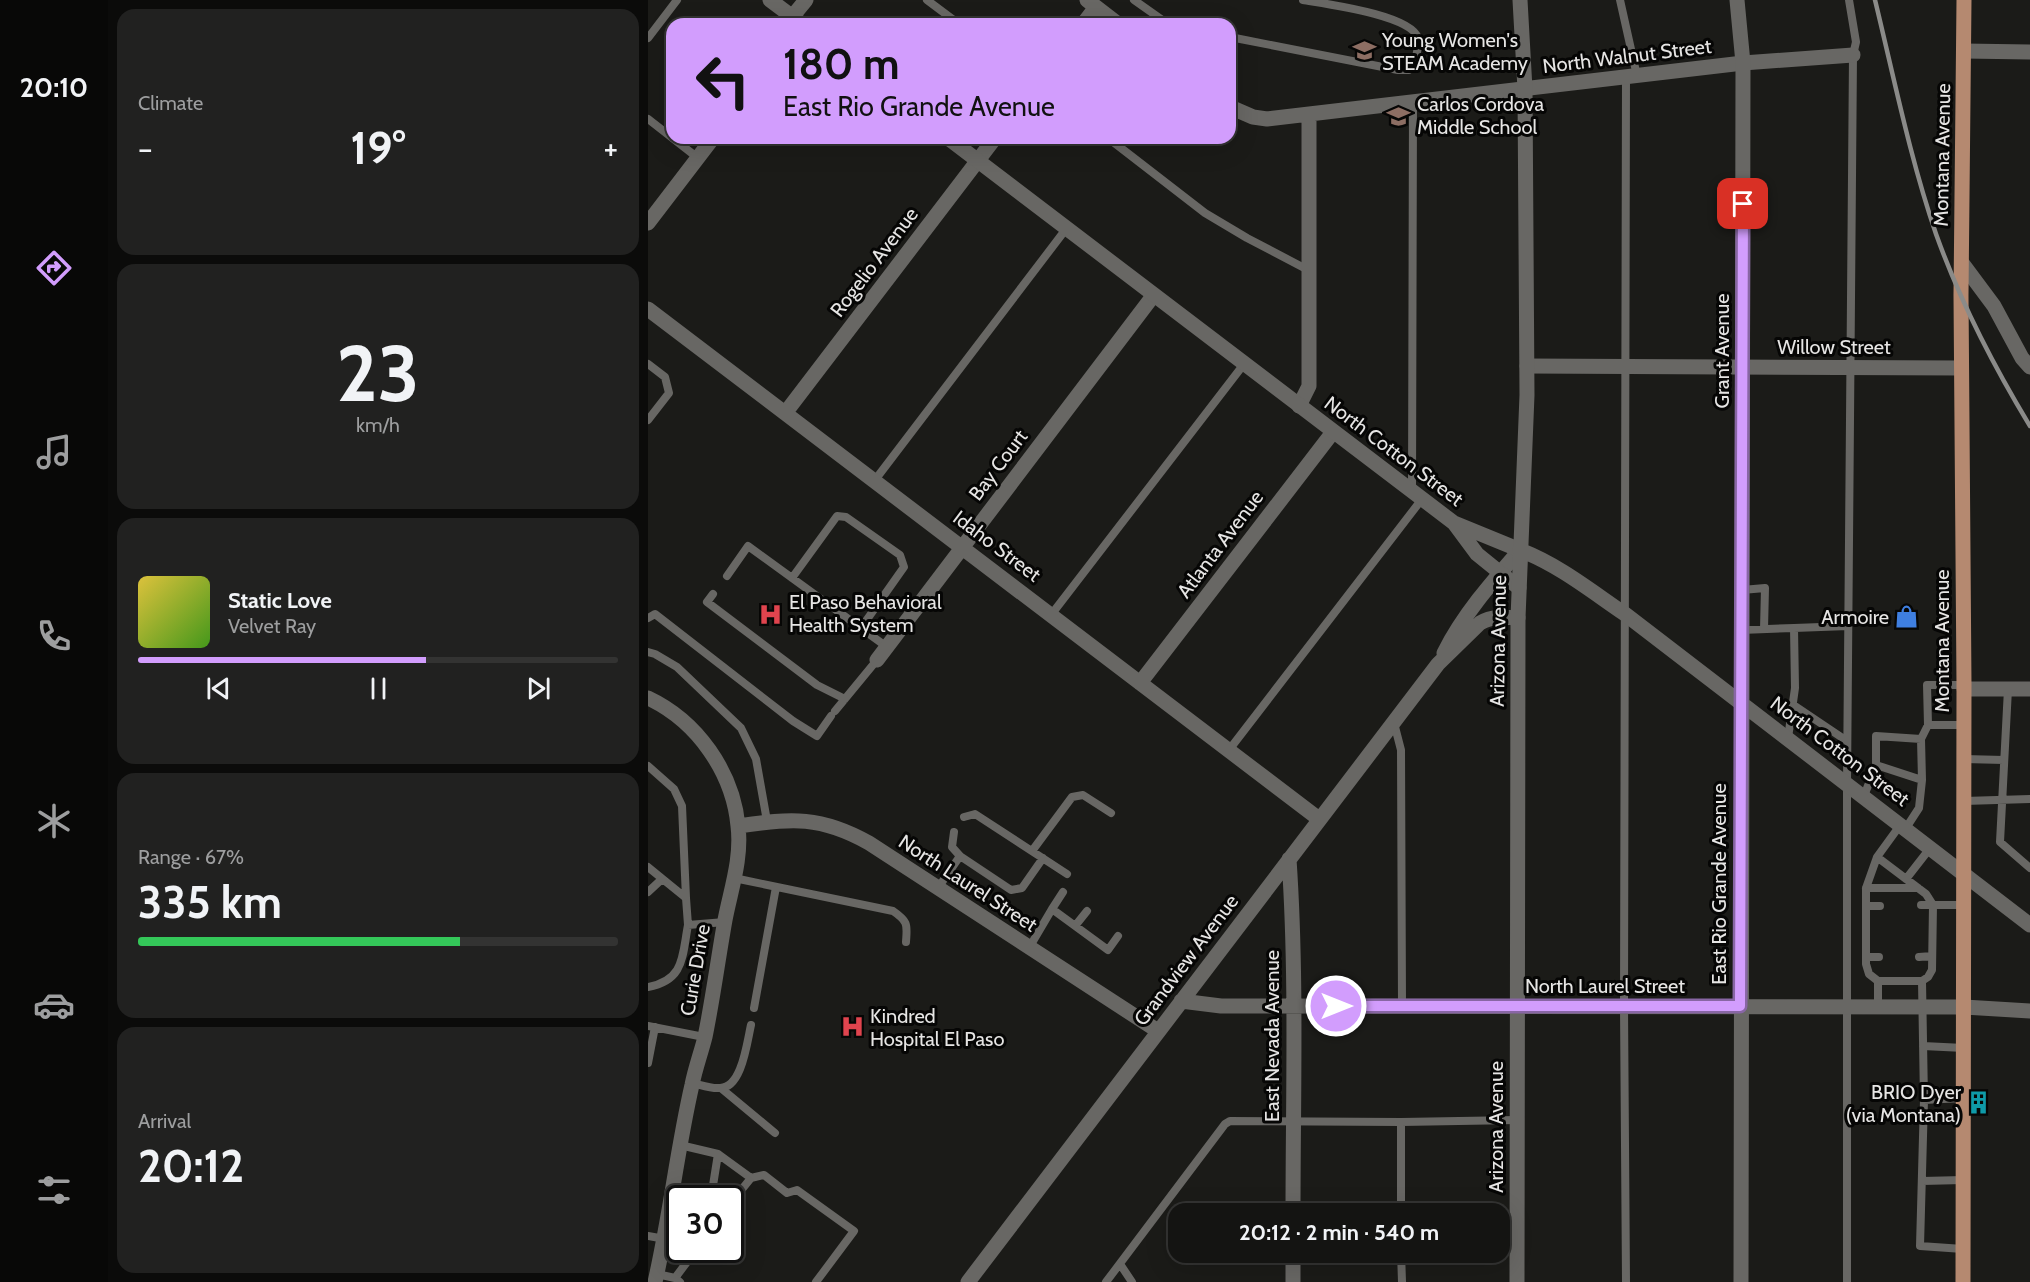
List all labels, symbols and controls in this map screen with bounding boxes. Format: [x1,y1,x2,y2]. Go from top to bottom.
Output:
place label: Young Women's STEAM Academy [1381,28,1528,75]
street label: North Walnut Street [1541,34,1713,78]
text: 180 m [783,38,899,90]
school or university icon: Young Women's STEAM Academy [1351,38,1377,64]
icon: left [684,42,762,120]
text: 20:10 [20,71,88,104]
street label: Montana Avenue [1929,83,1955,227]
text: East Rio Grande Avenue [783,90,1055,123]
text: Climate [138,91,203,115]
place label: Carlos Cordova Middle School [1417,92,1544,139]
school or university icon: Carlos Cordova Middle School [1386,103,1412,129]
text: 19° [351,121,405,175]
text: − [138,128,153,168]
text: + [603,128,618,168]
pin [1717,178,1768,229]
icon: arrive [1726,187,1759,220]
street label: Rogelio Avenue [825,203,923,321]
icon: directions [33,247,75,289]
street label: Grant Avenue [1710,294,1734,408]
text: 23 [336,326,420,421]
street label: Willow Street [1777,335,1891,359]
street label: North Cotton Street [1320,391,1468,511]
text: km/h [356,413,400,437]
street label: Bay Court [964,425,1033,505]
icon: music [33,431,75,473]
street label: Atlanta Avenue [1172,486,1268,602]
street label: Idaho Street [949,505,1046,587]
street label: Montana Avenue [1930,569,1954,713]
street label: Arizona Avenue [1485,575,1511,707]
text: Static Love [228,587,332,614]
place label: El Paso Behavioral Health System [789,590,942,637]
hospital icon: El Paso Behavioral Health System [758,601,784,627]
shop icon: Armoire [1894,604,1920,630]
place label: Armoire [1821,605,1889,629]
text: Velvet Ray [228,614,316,638]
icon: phone [33,615,75,657]
icon: previous [202,672,235,705]
icon: pause [362,672,395,705]
icon: next [522,672,555,705]
street label: North Cotton Street [1766,691,1914,811]
street label: East Rio Grande Avenue [1707,783,1731,985]
icon: climate [33,800,75,842]
street label: North Laurel Street [894,829,1042,937]
text: Range · 67% [138,845,244,869]
text: 335 km [138,875,282,929]
street label: Grandview Avenue [1129,890,1243,1030]
street label: Curie Drive [675,922,715,1018]
street label: East Nevada Avenue [1260,950,1284,1122]
position arrow [1304,974,1368,1038]
street label: North Laurel Street [1525,974,1685,998]
icon: car [33,984,75,1026]
place label: Kindred Hospital El Paso [870,1004,1004,1051]
hospital icon: Kindred Hospital El Paso [839,1014,865,1040]
street label: Arizona Avenue [1484,1061,1508,1193]
place label: BRIO Dyer (via Montana) [1846,1080,1962,1127]
building icon: BRIO Dyer (via Montana) [1966,1090,1992,1116]
text: Arrival [138,1109,191,1133]
text: 20:12 [138,1139,244,1193]
icon: filters [33,1169,75,1211]
speed limit sign: 30 [666,1185,744,1263]
text: 20:12 · 2 min · 540 m [1239,1219,1439,1246]

